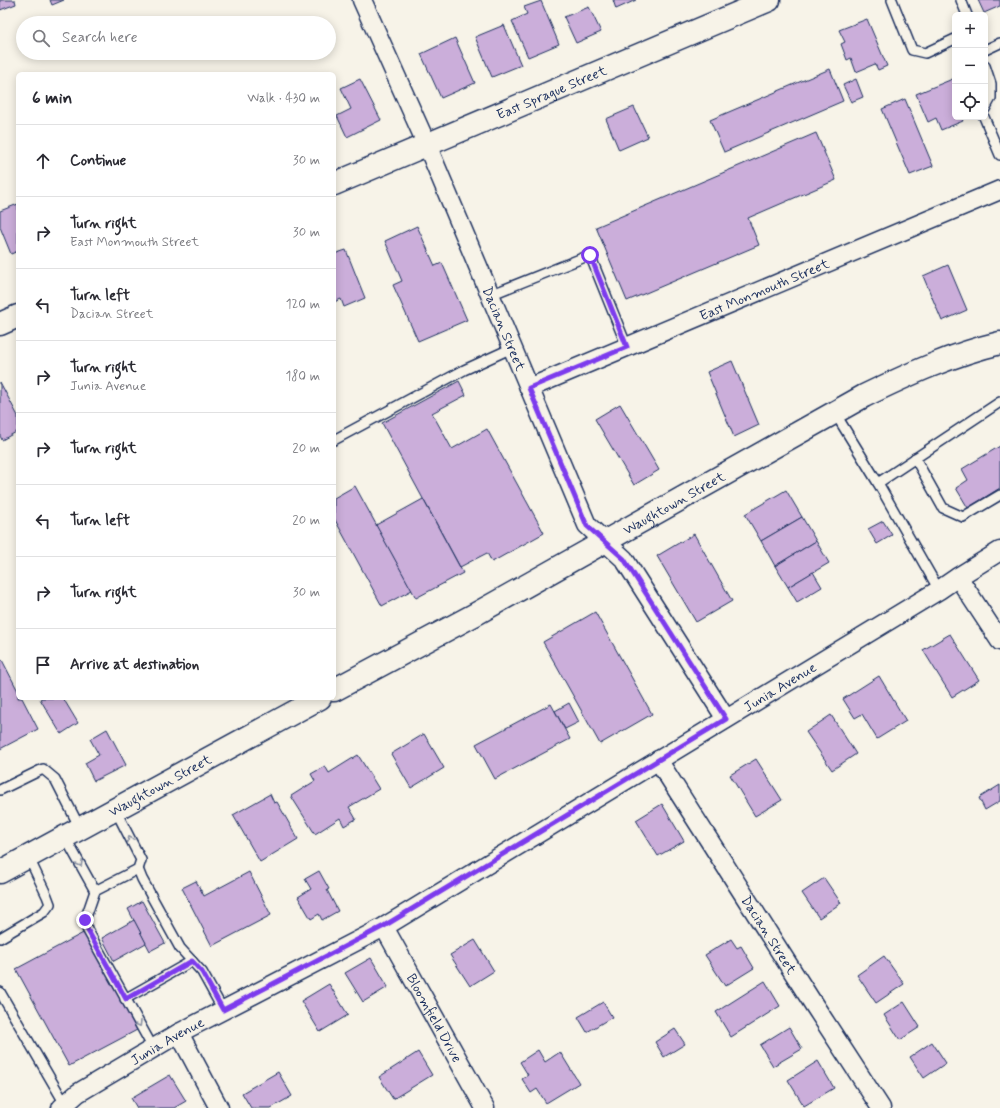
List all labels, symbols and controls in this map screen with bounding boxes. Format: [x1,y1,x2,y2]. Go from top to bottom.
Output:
map controls [952,12,988,120]
button: + [952,12,988,48]
search box [16,16,336,60]
icon: search [30,27,52,49]
text: Search here [62,28,138,48]
button: − [952,48,988,84]
street label: East Sprague Street [494,61,610,124]
button: locate [952,84,988,120]
text: 6 min [32,87,72,109]
text: Walk · 430 m [247,90,320,107]
icon: ahead [32,150,54,172]
text: Continue [70,151,126,171]
text: 30 m [293,152,320,169]
text: Turn right [70,214,137,234]
icon: right [32,222,54,244]
text: 30 m [293,224,320,241]
text: East Monmouth Street [70,234,199,251]
route start [581,246,599,264]
street label: East Monmouth Street [697,255,833,325]
street label: Dacian Street [478,284,529,374]
text: Turn left [70,286,130,306]
icon: left [32,294,54,316]
text: 120 m [286,296,320,313]
text: Dacian Street [70,306,153,323]
text: Turn right [70,358,137,378]
icon: right [32,366,54,388]
text: 180 m [285,368,320,385]
text: Junia Avenue [70,378,146,395]
icon: right [32,438,54,460]
text: Turn right [70,439,137,459]
text: 20 m [292,440,320,457]
street label: Waughtown Street [620,467,729,539]
icon: left [32,510,54,532]
text: Turn left [70,511,130,531]
text: 20 m [292,512,320,529]
icon: right [32,582,54,604]
text: Turn right [70,583,137,603]
text: 30 m [293,584,320,601]
icon: arrive [32,654,54,676]
text: Arrive at destination [70,655,199,675]
street label: Junia Avenue [741,658,820,716]
street label: Waughtown Street [106,750,216,821]
one-way arrow [128,835,135,843]
one-way arrow [75,860,82,867]
street label: Dacian Street [737,892,800,978]
route end [76,911,94,929]
street label: Bloomfield Drive [402,971,466,1066]
street label: Junia Avenue [128,1014,208,1070]
one-way arrow [135,1020,142,1027]

